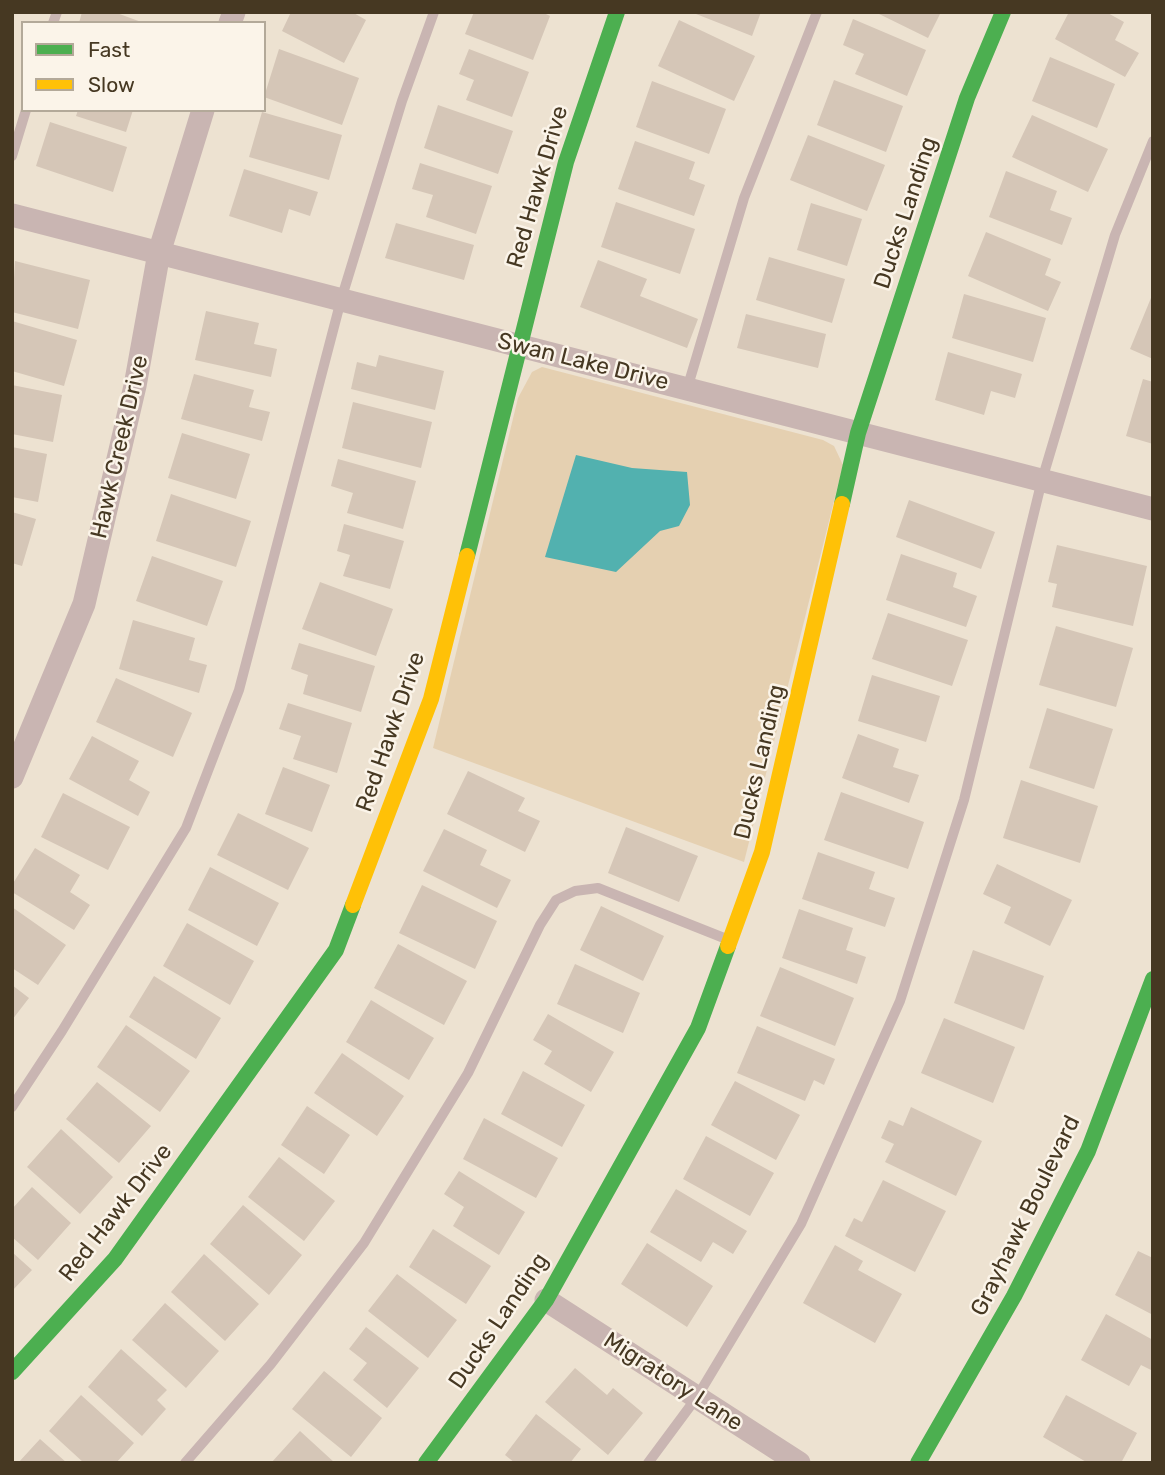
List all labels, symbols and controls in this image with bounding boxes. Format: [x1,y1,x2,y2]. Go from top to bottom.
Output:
legend [21,21,266,112]
text: Fast [88,37,130,62]
text: Slow [88,72,135,97]
street label: Red Hawk Drive [502,103,574,271]
street label: Ducks Landing [868,134,944,292]
street label: Swan Lake Drive [495,327,671,397]
street label: Hawk Creek Drive [85,353,155,541]
street label: Red Hawk Drive [351,648,431,816]
street label: Ducks Landing [729,682,791,842]
street label: Grayhawk Boulevard [965,1111,1087,1321]
street label: Red Hawk Drive [54,1139,178,1287]
street label: Ducks Landing [443,1248,555,1394]
street label: Migratory Lane [598,1327,748,1437]

